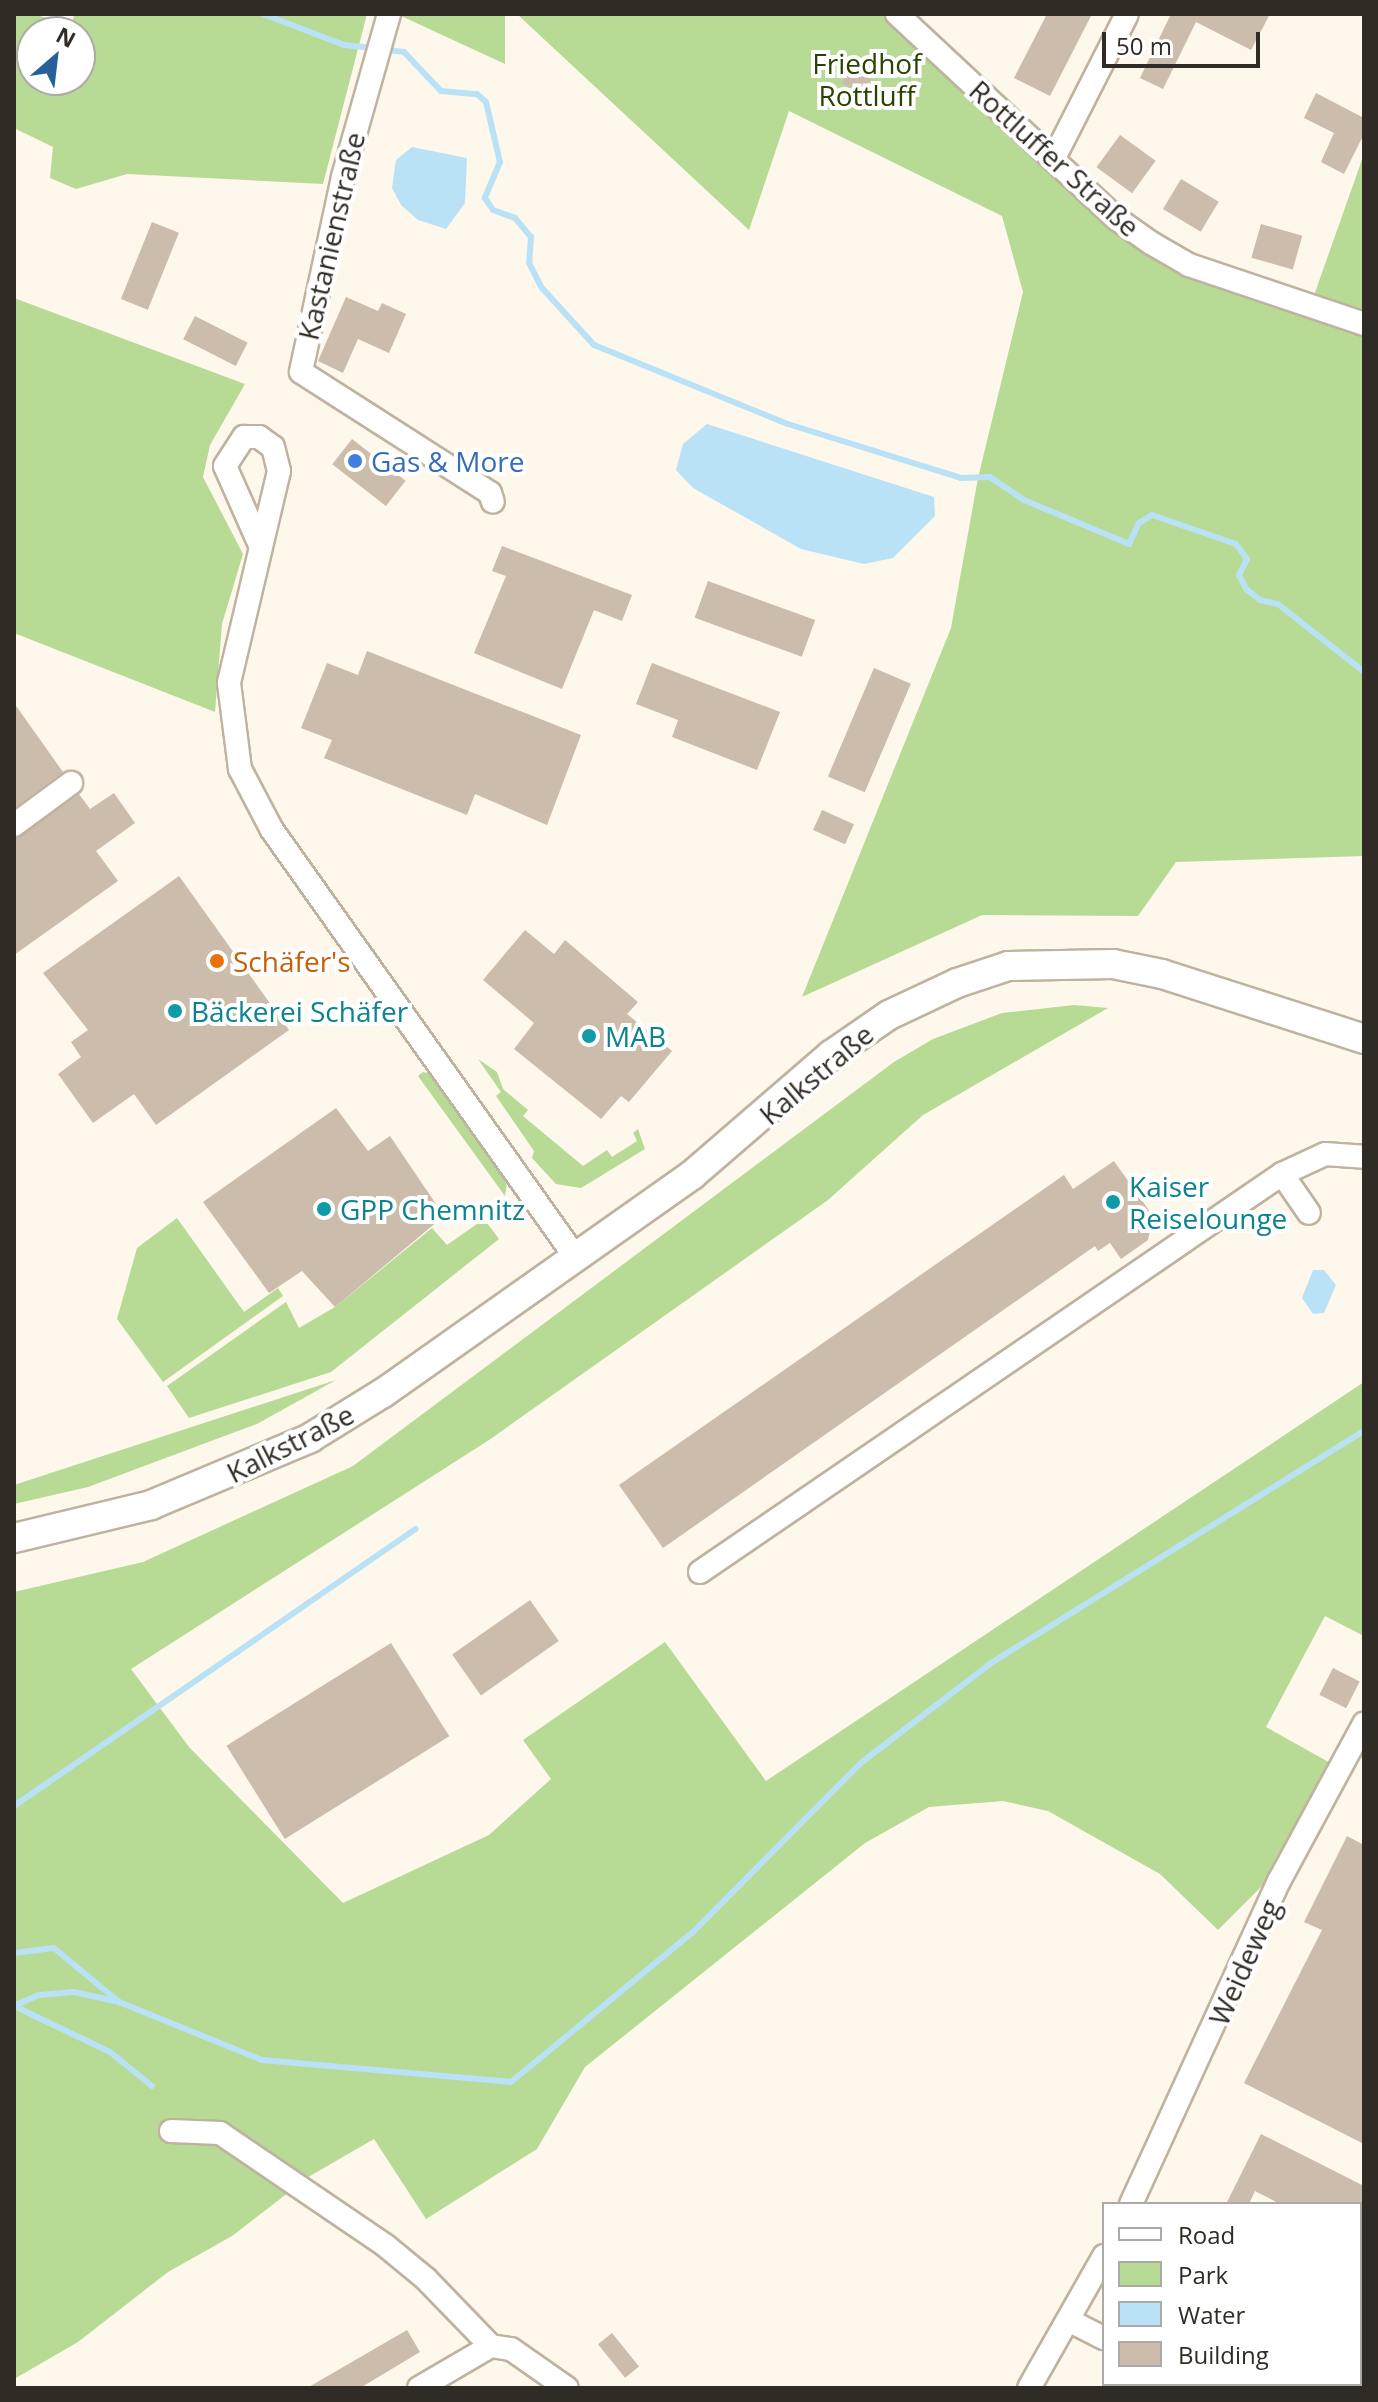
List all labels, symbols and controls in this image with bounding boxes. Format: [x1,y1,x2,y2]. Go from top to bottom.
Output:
north arrow [16,16,96,96]
scale bar [1106,16,1264,66]
text: N [51,19,81,54]
text: 50 m [1116,29,1172,62]
park label: Friedhof Rottluff [812,46,922,112]
street label: Rottluffer Straße [963,73,1147,243]
street label: Kastanienstraße [291,129,371,343]
place label: Gas & More [371,444,524,478]
marker: Gas & More [346,452,364,470]
place label: Schäfer's [233,944,351,978]
marker: Schäfer's [208,952,226,970]
place label: Bäckerei Schäfer [191,994,408,1028]
marker: Bäckerei Schäfer [166,1002,184,1020]
street label: Kalkstraße [752,1017,880,1131]
place label: MAB [605,1019,666,1053]
marker: MAB [580,1027,598,1045]
place label: Kaiser Reiselounge [1129,1169,1287,1235]
place label: GPP Chemnitz [340,1192,525,1226]
marker: Kaiser Reiselounge [1104,1193,1122,1211]
marker: GPP Chemnitz [315,1200,333,1218]
street label: Kalkstraße [221,1397,359,1489]
street label: Weideweg [1201,1894,1287,2030]
legend [1102,2202,1362,2386]
text: Road [1178,2218,1235,2251]
text: Park [1178,2258,1228,2291]
text: Water [1178,2298,1245,2331]
text: Building [1178,2338,1269,2371]

